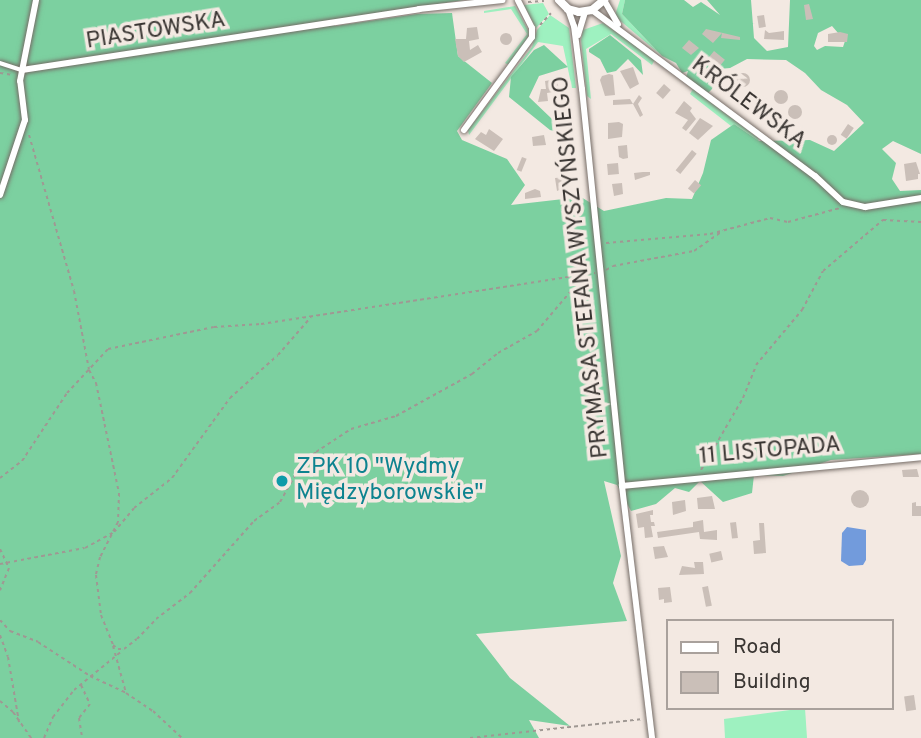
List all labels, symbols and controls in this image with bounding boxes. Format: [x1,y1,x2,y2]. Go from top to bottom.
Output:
street label: PIASTOWSKA [84,7,228,57]
street label: KRÓLEWSKA [685,52,811,156]
street label: PRYMASA STEFANA WYSZYŃSKIEGO [548,73,616,461]
street label: 11 LISTOPADA [698,432,842,472]
place label: ZPK 10 "Wydmy Międzyborowskie" [296,454,483,508]
marker: ZPK 10 "Wydmy Międzyborowskie" [274,473,290,489]
legend [666,619,893,710]
text: Road [733,634,782,661]
text: Building [733,669,811,696]

